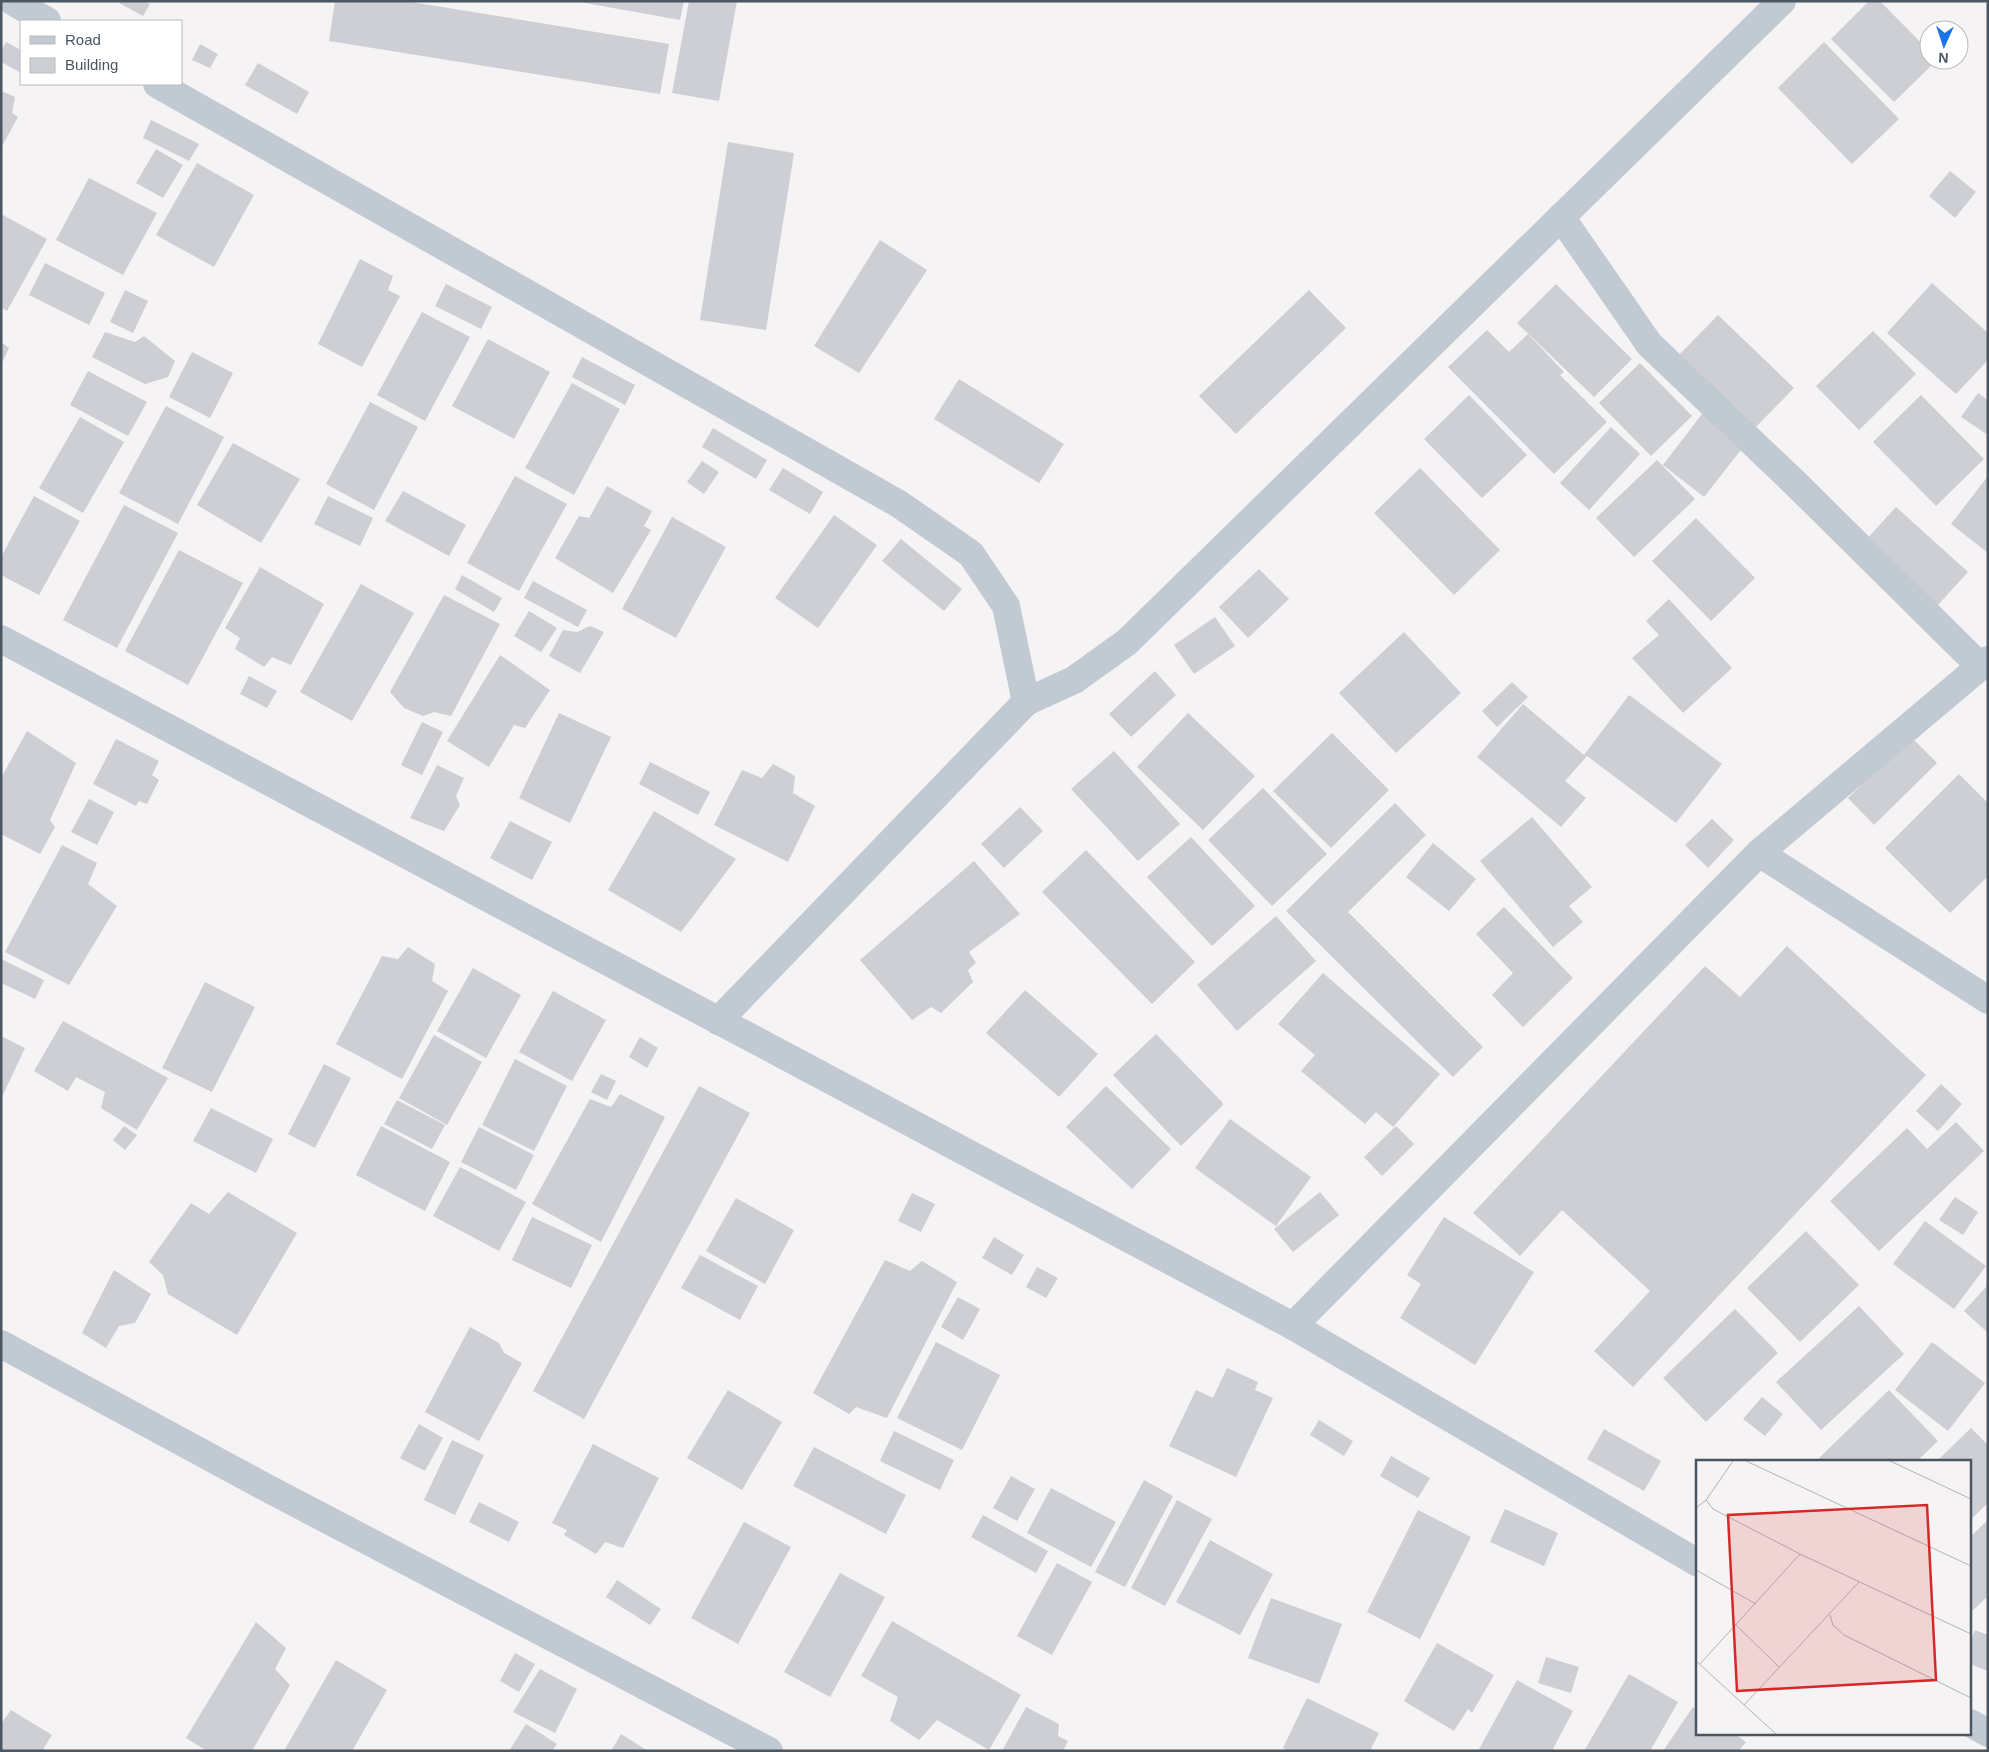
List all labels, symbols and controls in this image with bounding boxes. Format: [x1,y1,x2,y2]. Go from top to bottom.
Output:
legend [20,20,182,85]
north arrow [1919,20,1969,70]
text: Road [65,31,101,48]
text: N [1938,50,1949,66]
text: Building [65,56,118,73]
inset map [1696,1460,1972,1734]

